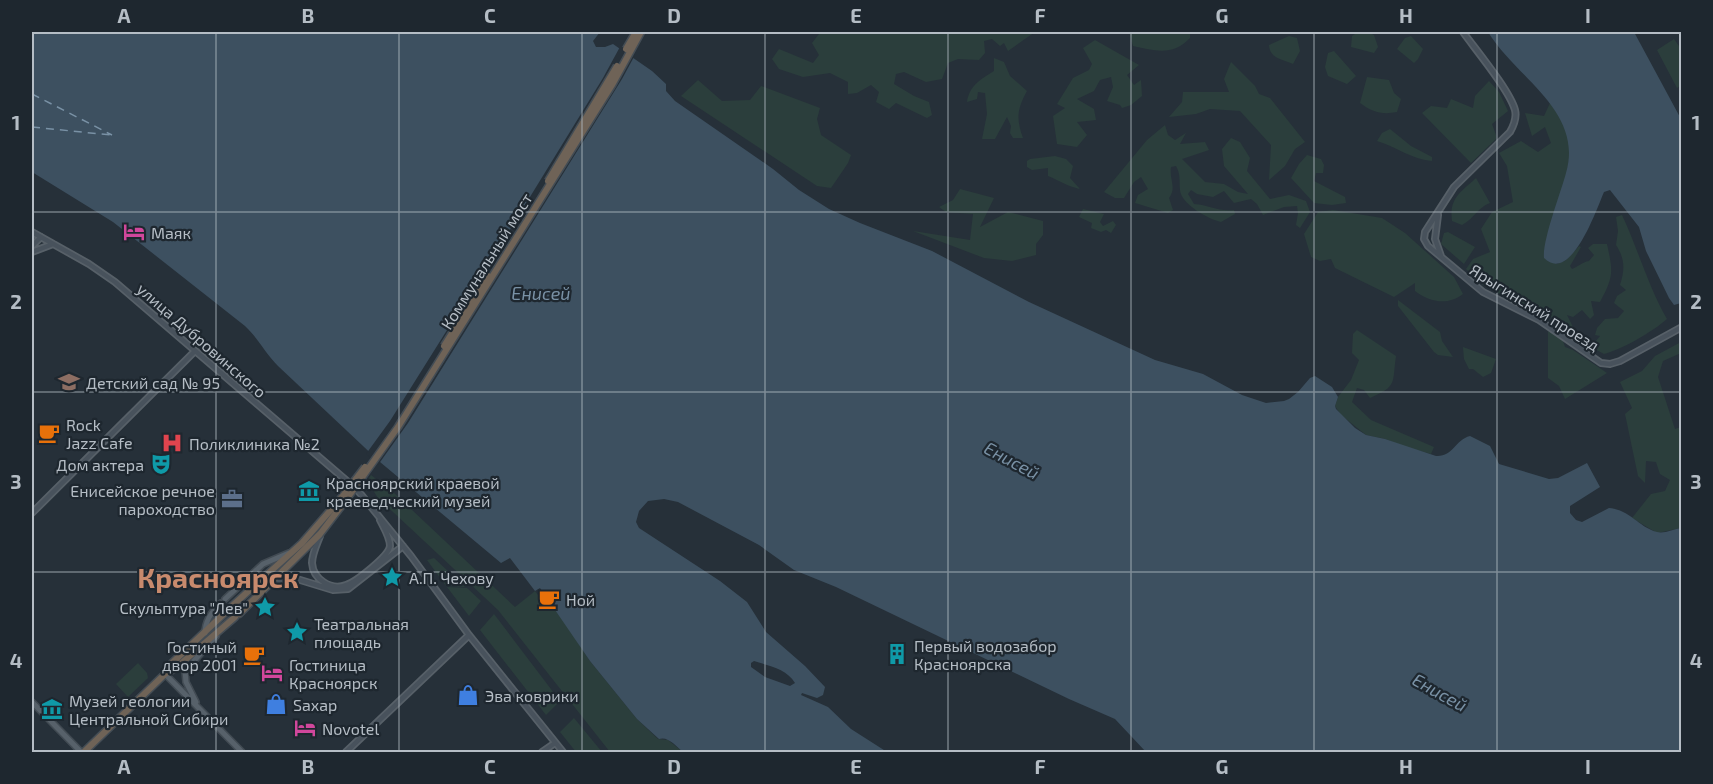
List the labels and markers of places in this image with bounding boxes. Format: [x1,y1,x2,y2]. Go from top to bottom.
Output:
hotel icon: Маяк [122,220,146,244]
place label: Маяк [151,223,192,242]
school or university icon: Детский сад № 95 [57,370,81,394]
place label: Детский сад № 95 [86,373,220,392]
place label: Rock Jazz Cafe [66,415,133,452]
cafe icon: Rock Jazz Cafe [37,421,61,445]
hospital icon: Поликлиника №2 [160,431,184,455]
place label: Поликлиника №2 [189,434,320,453]
theatre icon: Дом актера [149,452,173,476]
place label: Дом актера [56,455,144,474]
place label: Красноярский краевой краеведческий музей [326,473,500,511]
museum icon: Красноярский краевой краеведческий музей [297,479,321,503]
place label: Енисейское речное пароходство [70,481,215,518]
office icon: Енисейское речное пароходство [220,487,244,511]
place icon: А.П. Чехову [380,565,404,589]
place label: А.П. Чехову [409,568,494,588]
cafe icon: Ной [537,587,561,611]
place label: Ной [566,590,595,609]
place icon: Скульптура "Лев" [253,595,277,619]
place label: Скульптура "Лев" [119,598,248,618]
place label: Театральная площадь [314,614,409,651]
place icon: Театральная площадь [285,620,309,644]
place label: Первый водозабор Красноярска [914,636,1057,673]
place label: Гостиный двор 2001 [162,637,237,674]
building icon: Первый водозабор Красноярска [885,642,909,666]
cafe icon: Гостиный двор 2001 [242,643,266,667]
place label: Гостиница Красноярск [289,655,378,692]
hotel icon: Гостиница Красноярск [260,661,284,685]
shop icon: Эва коврики [456,683,480,707]
place label: Эва коврики [485,686,579,705]
place label: Музей геологии Центральной Сибири [69,691,228,728]
shop icon: Saxap [264,692,288,716]
place label: Saxap [293,695,337,714]
museum icon: Музей геологии Центральной Сибири [40,697,64,721]
hotel icon: Novotel [293,716,317,740]
place label: Novotel [322,719,379,738]

